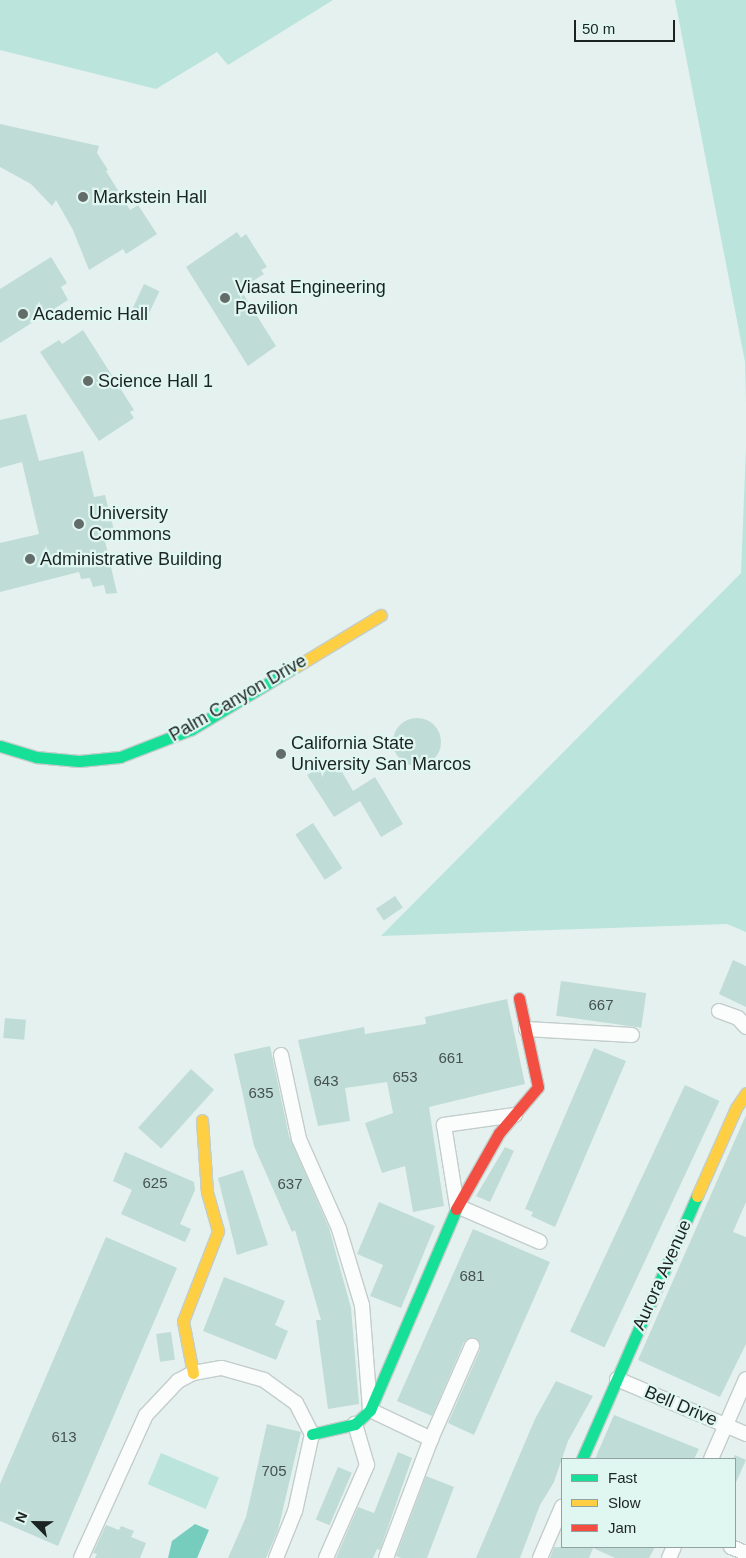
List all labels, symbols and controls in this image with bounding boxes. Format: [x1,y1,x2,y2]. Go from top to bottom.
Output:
scale bar [576,10,677,42]
text: 50 m [582,20,615,37]
place label: Markstein Hall [93,186,207,208]
marker: Markstein Hall [77,191,89,203]
place label: Viasat Engineering Pavilion [235,277,386,320]
marker: Viasat Engineering Pavilion [219,292,231,304]
place label: Academic Hall [33,303,148,325]
marker: Academic Hall [17,308,29,320]
place label: Science Hall 1 [98,370,213,392]
marker: Science Hall 1 [82,375,94,387]
place label: University Commons [89,503,171,546]
marker: University Commons [73,518,85,530]
place label: Administrative Building [40,548,222,570]
marker: Administrative Building [24,553,36,565]
street label: Palm Canyon Drive [165,650,311,746]
place label: California State University San Marcos [291,733,471,776]
marker: California State University San Marcos [275,748,287,760]
house number: 667 [588,996,614,1014]
house number: 661 [438,1049,464,1067]
house number: 653 [392,1068,418,1086]
house number: 643 [313,1072,339,1090]
house number: 635 [248,1084,274,1102]
house number: 625 [142,1174,168,1192]
house number: 637 [277,1175,303,1193]
street label: Aurora Avenue [628,1216,696,1334]
house number: 681 [459,1267,485,1285]
street label: Bell Drive [641,1381,721,1431]
house number: 613 [51,1428,77,1446]
legend [561,1458,736,1548]
house number: 705 [261,1462,287,1480]
text: Fast [608,1469,637,1486]
text: Slow [608,1494,641,1511]
north arrow [10,1498,60,1548]
text: N [12,1509,31,1525]
text: Jam [608,1519,636,1536]

